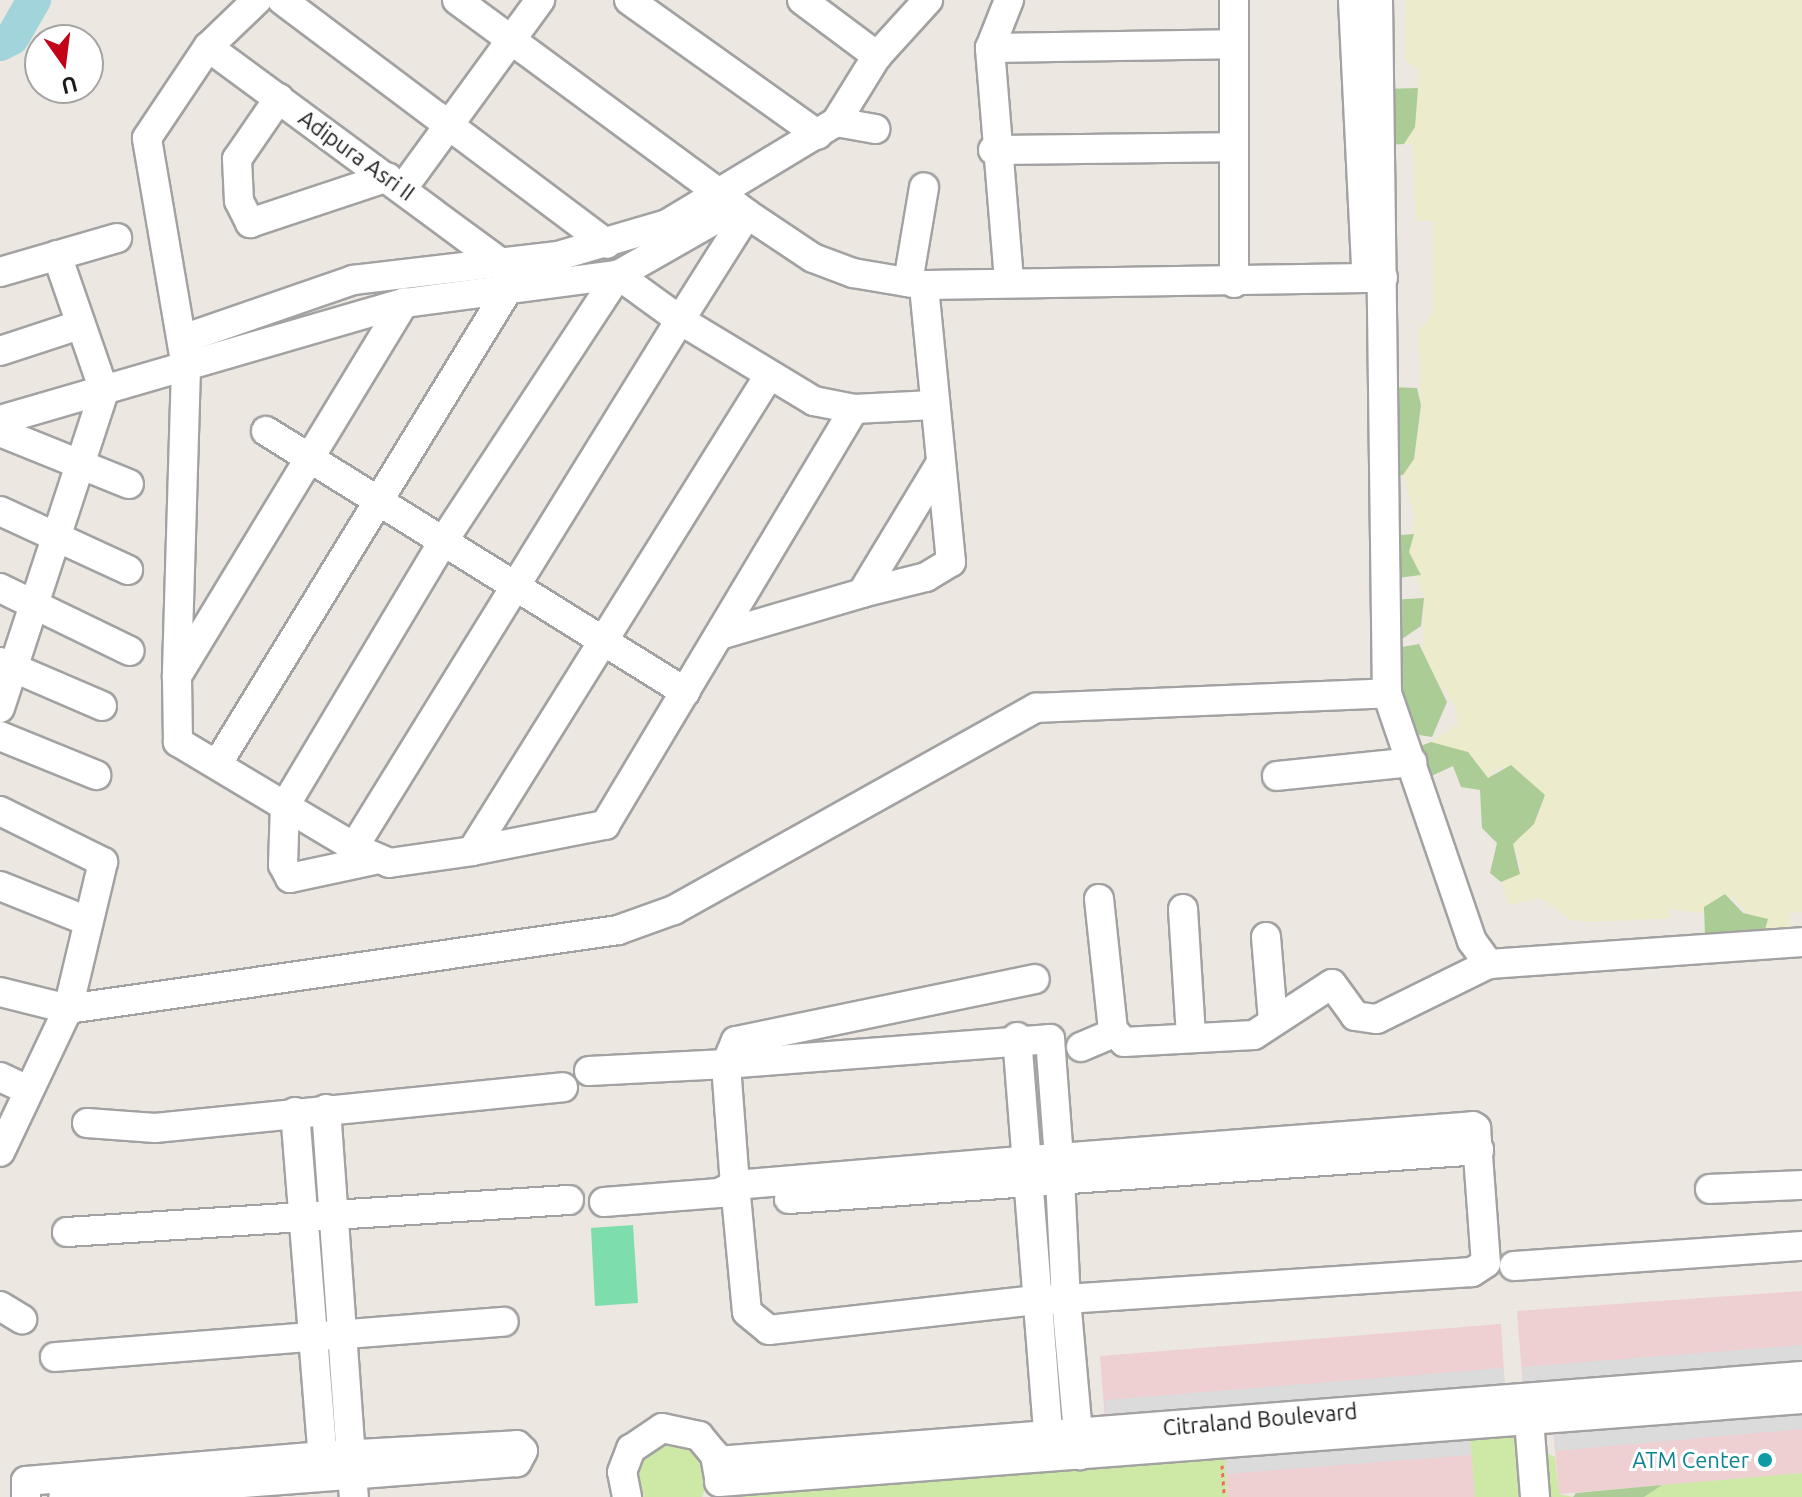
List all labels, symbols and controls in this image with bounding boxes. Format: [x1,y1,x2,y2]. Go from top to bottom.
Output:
north arrow [24,24,104,104]
text: U [59,72,80,100]
street label: Adipura Asri II [294,104,420,206]
street label: Citraland Boulevard [1162,1397,1358,1441]
place label: ATM Center [1632,1447,1749,1473]
marker: ATM Center [1756,1451,1774,1469]

